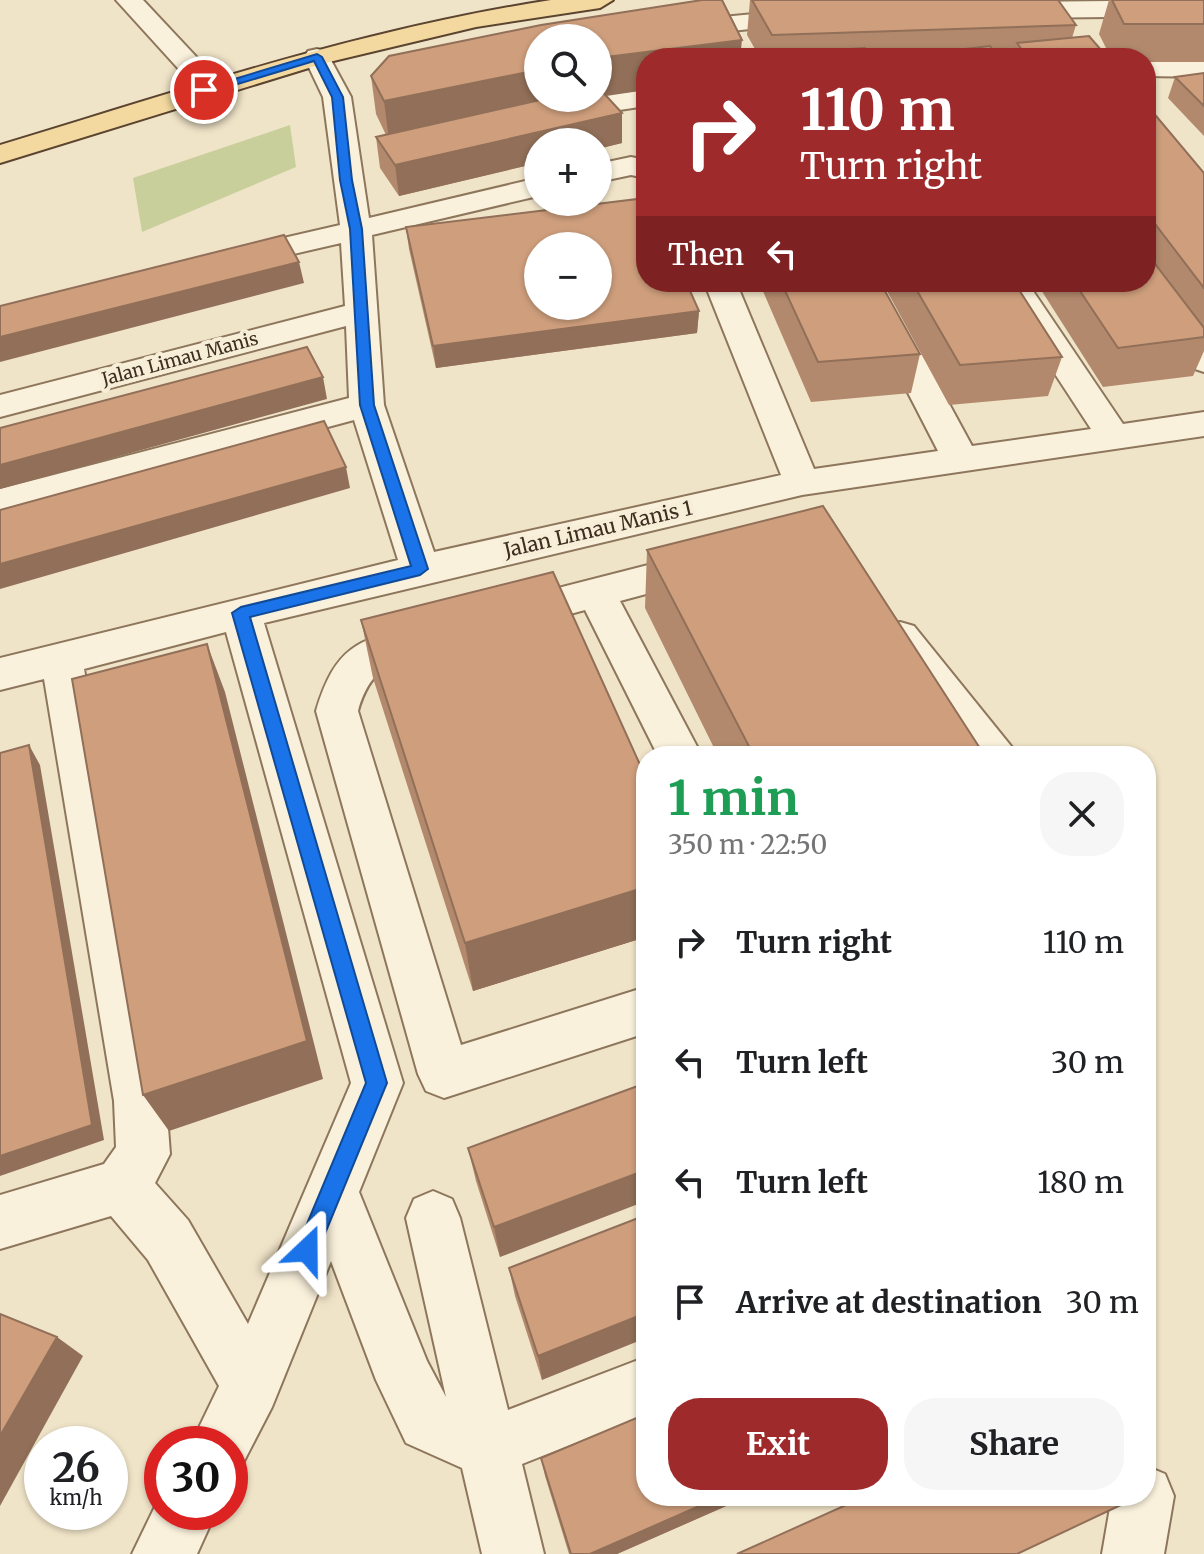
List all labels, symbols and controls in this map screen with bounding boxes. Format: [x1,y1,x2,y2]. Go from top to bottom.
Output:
map controls [524,24,612,320]
button: search [524,24,612,112]
pin [170,56,238,124]
icon: arrive [182,68,226,112]
text: 110 m [800,75,955,145]
icon: right [668,80,772,184]
button: + [524,128,612,216]
text: Turn right [800,144,982,189]
button: − [524,232,612,320]
icon: left [760,232,804,276]
text: Then [668,235,744,273]
street label: Jalan Limau Manis [98,327,261,391]
street label: Jalan Limau Manis 1 [500,495,695,563]
text: 1 min [668,768,799,828]
button: close [1040,772,1124,856]
text: 350 m · 22:50 [668,828,827,861]
icon: right [668,920,712,964]
text: Turn right [736,923,892,961]
text: 110 m [1043,923,1124,961]
icon: left [668,1040,712,1084]
text: Turn left [736,1043,868,1081]
text: 30 m [1051,1043,1124,1081]
icon: left [668,1160,712,1204]
text: Turn left [736,1163,868,1201]
text: 180 m [1037,1163,1124,1201]
position arrow [265,1208,349,1292]
icon: arrive [668,1280,712,1324]
text: Arrive at destination [736,1283,1042,1321]
text: 30 m [1066,1283,1139,1321]
button: Exit [668,1398,888,1490]
button: Share [904,1398,1124,1490]
speed limit sign: 30 [144,1426,248,1530]
text: 26 [52,1443,100,1493]
text: km/h [50,1485,102,1510]

